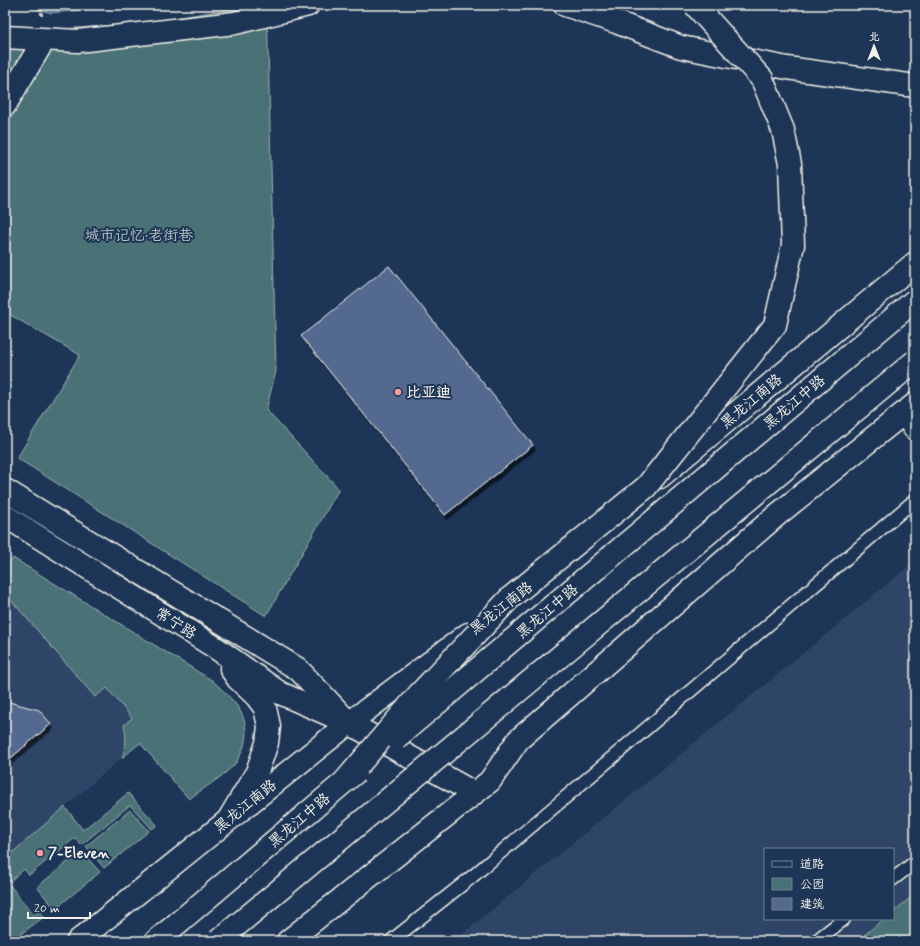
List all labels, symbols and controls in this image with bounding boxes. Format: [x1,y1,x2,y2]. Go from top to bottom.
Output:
north arrow [854,26,894,66]
text: 北 [869,30,880,44]
park label: 城市记忆·老街巷 [85,226,193,246]
street label: 黑龙江南路 [716,370,787,434]
street label: 黑龙江中路 [759,371,830,435]
place label: 比亚迪 [406,383,451,403]
marker: 比亚迪 [393,387,403,397]
street label: 黑龙江南路 [466,578,537,640]
street label: 黑龙江中路 [512,580,583,644]
street label: 常宁路 [151,603,200,644]
street label: 黑龙江南路 [210,775,281,838]
street label: 黑龙江中路 [264,789,335,853]
place label: 7-Eleven [48,844,110,864]
marker: 7-Eleven [35,848,45,858]
legend [764,848,894,920]
text: 道路 [800,857,824,873]
text: 公园 [800,877,824,893]
scale bar [28,894,90,920]
text: 建筑 [800,897,824,913]
text: 20 m [34,901,60,917]

